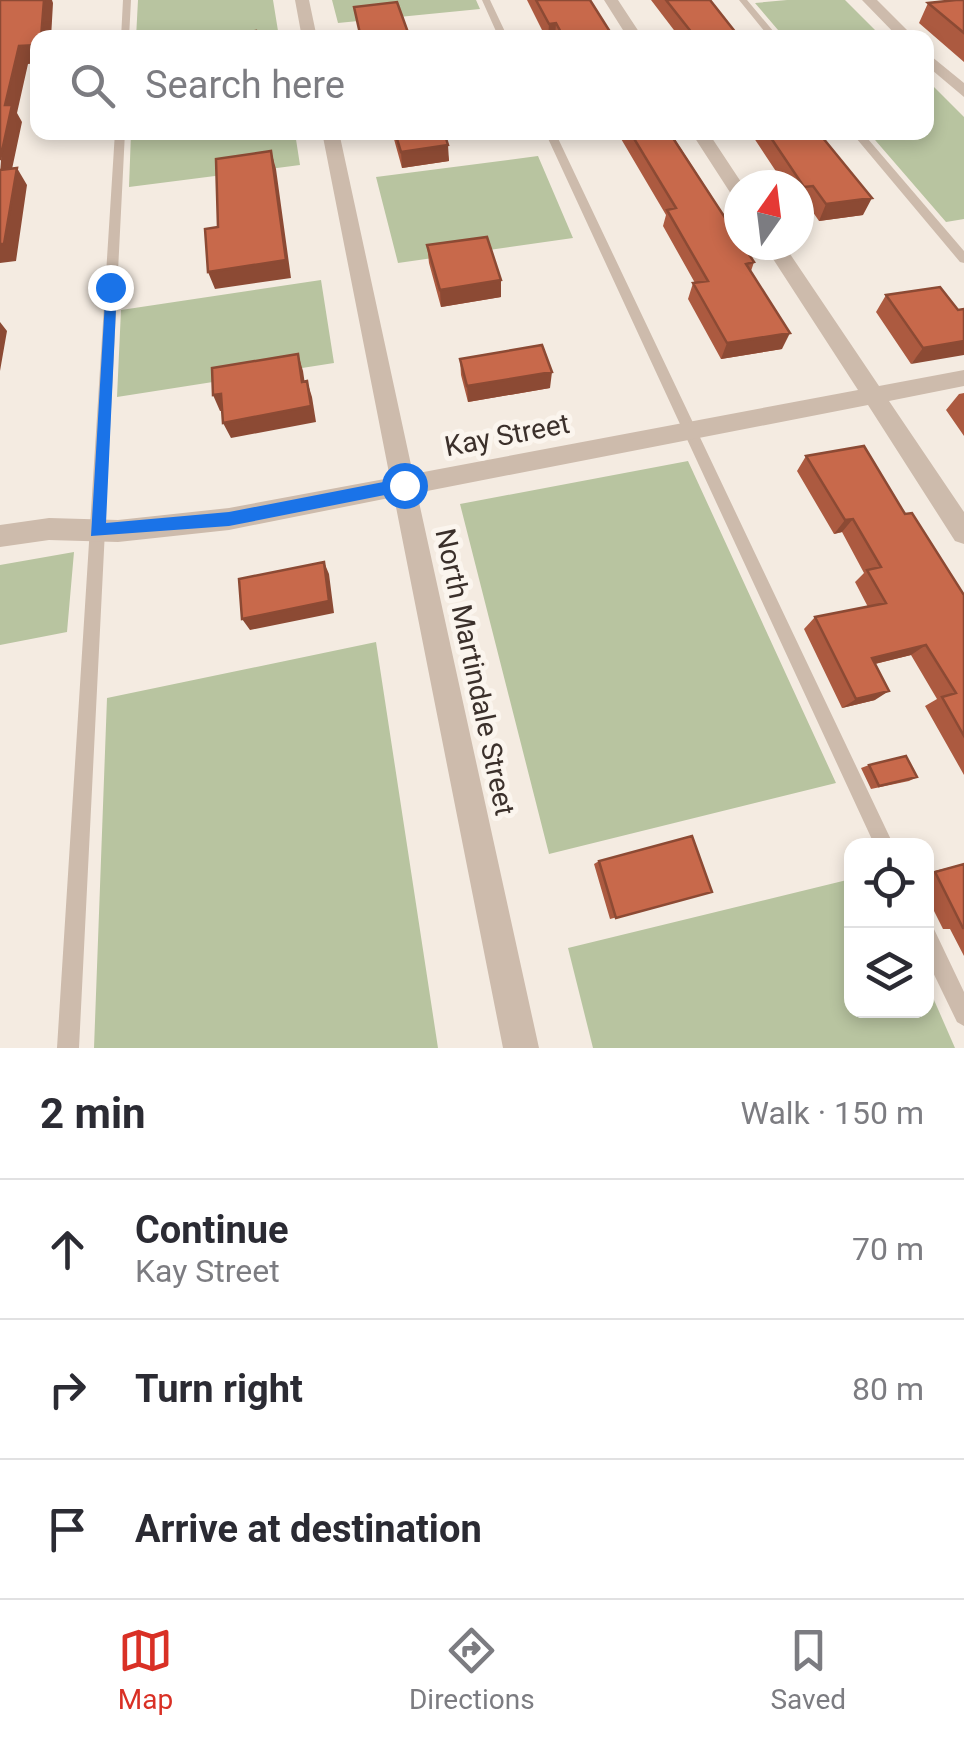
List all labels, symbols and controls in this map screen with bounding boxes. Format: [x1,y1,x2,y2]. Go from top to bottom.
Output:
search box [30,30,934,140]
icon: search [65,58,120,113]
text: Search here [145,63,345,107]
north arrow [724,170,814,260]
route end [88,265,134,311]
street label: Kay Street [442,407,572,463]
route start [382,463,428,509]
street label: North Martindale Street [428,526,522,818]
map controls [844,838,934,1018]
button: locate [844,838,934,928]
button: layers [844,928,934,1018]
text: 2 min [40,1089,146,1138]
text: Walk · 150 m [741,1094,924,1132]
text: Continue [135,1208,289,1252]
icon: ahead [40,1222,95,1277]
text: 70 m [852,1230,924,1268]
text: Kay Street [135,1252,280,1290]
icon: right [40,1362,95,1417]
text: Turn right [135,1367,303,1411]
text: 80 m [852,1370,924,1408]
icon: arrive [40,1502,95,1557]
text: Arrive at destination [135,1507,482,1551]
tab: Map [118,1623,173,1716]
tab: Directions [409,1623,535,1716]
tab: Saved [770,1623,846,1716]

